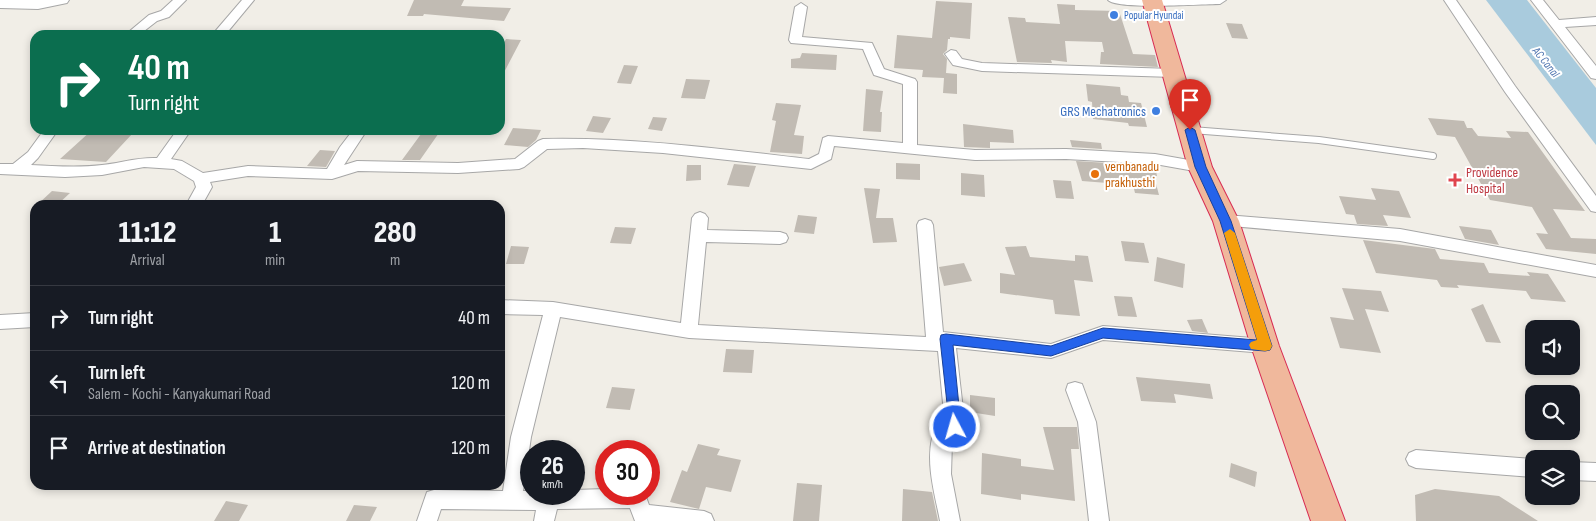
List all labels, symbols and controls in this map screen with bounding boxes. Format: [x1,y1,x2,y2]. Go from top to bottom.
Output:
marker: Popular Hyundai [1108,9,1120,21]
place label: Popular Hyundai [1124,9,1184,22]
water label: AC Canal [1528,43,1563,81]
text: 40 m [128,47,190,90]
icon: right [45,50,110,115]
pin [1169,79,1211,130]
icon: arrive [1176,86,1204,114]
text: Turn right [128,90,199,117]
place label: GRS Mechatronics [1060,103,1146,120]
marker: GRS Mechatronics [1150,105,1162,117]
place label: vembanadu prakhusthi [1105,158,1159,191]
place label: Providence Hospital [1466,164,1518,197]
marker: vembanadu prakhusthi [1089,168,1101,180]
marker: Providence Hospital [1448,173,1462,187]
text: 11:12 [119,215,176,251]
text: 1 [269,215,281,251]
text: 280 [374,215,416,251]
text: Arrival [130,251,165,270]
text: min [265,251,285,270]
text: m [390,251,400,270]
icon: right [45,304,73,332]
text: Turn right [88,307,153,330]
text: 40 m [458,307,490,330]
map controls [1525,320,1580,505]
button: sound [1525,320,1580,375]
text: Turn left [88,362,145,385]
icon: left [45,369,73,397]
text: 120 m [452,372,490,395]
text: Salem - Kochi - Kanyakumari Road [88,385,271,404]
button: search [1525,385,1580,440]
position arrow [928,400,980,452]
icon: arrive [45,434,73,462]
text: Arrive at destination [88,437,226,460]
text: 120 m [452,437,490,460]
speed limit sign: 30 [595,440,660,505]
button: layers [1525,450,1580,505]
text: 26 [541,451,564,482]
text: km/h [542,477,563,492]

